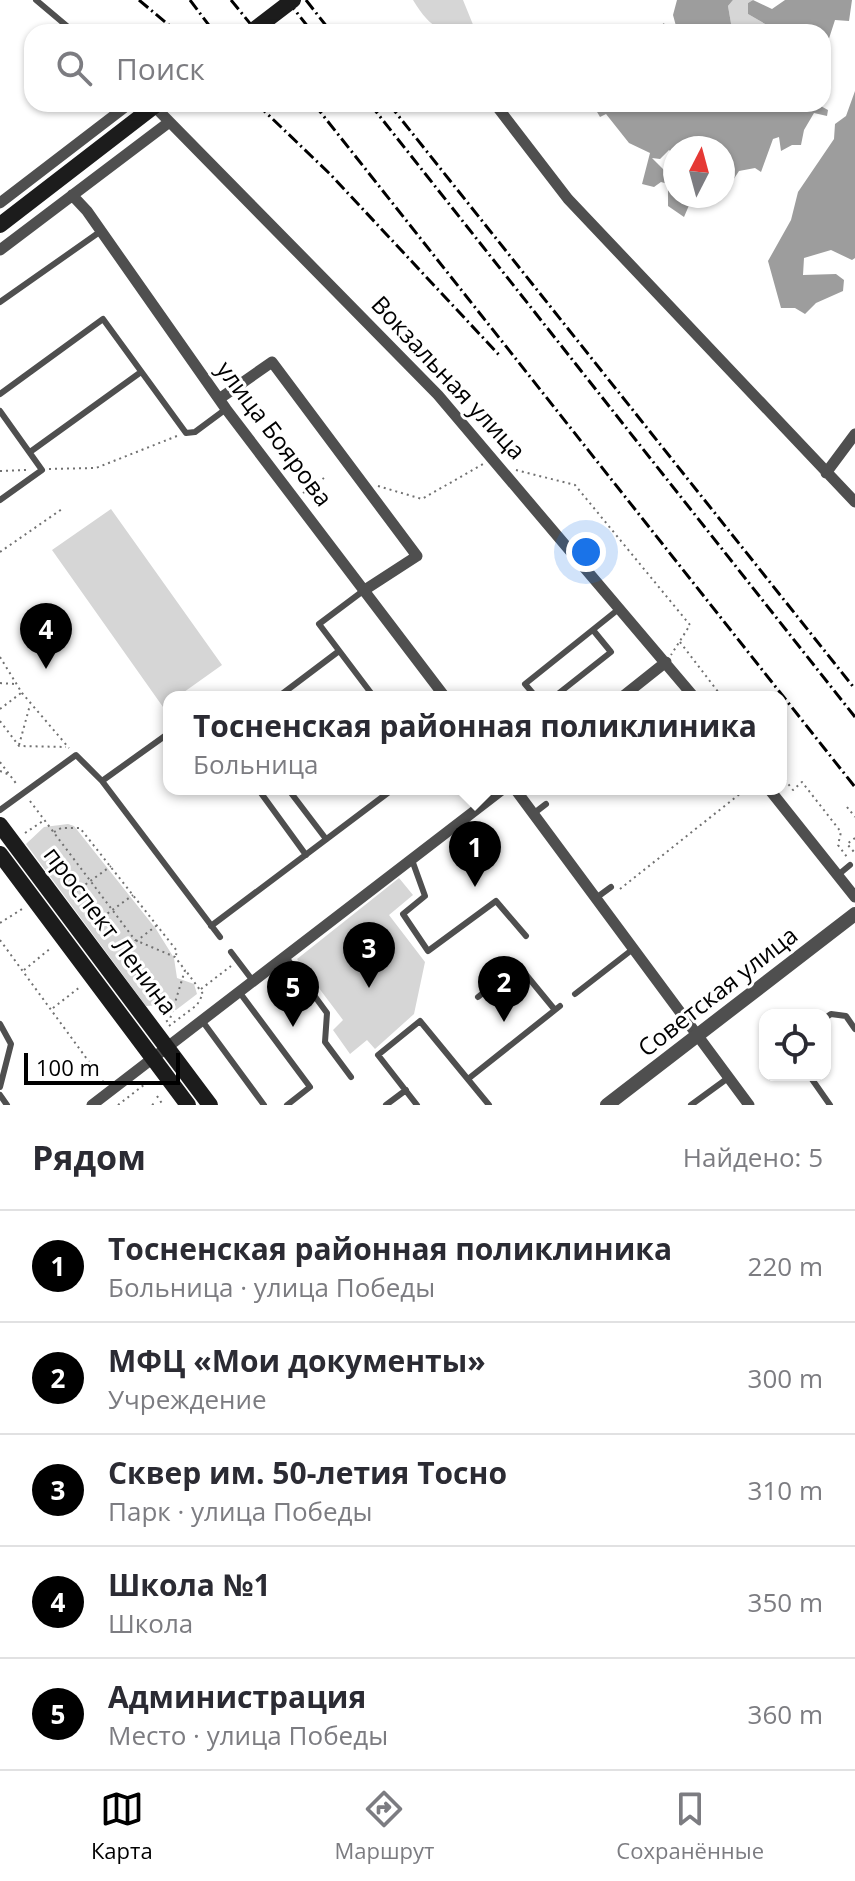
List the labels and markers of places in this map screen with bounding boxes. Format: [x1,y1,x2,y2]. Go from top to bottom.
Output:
pin: 4 [20,603,72,669]
pin: 1 [449,821,501,887]
pin: 3 [343,922,395,988]
pin: 2 [478,956,530,1022]
pin: 5 [267,961,319,1027]

